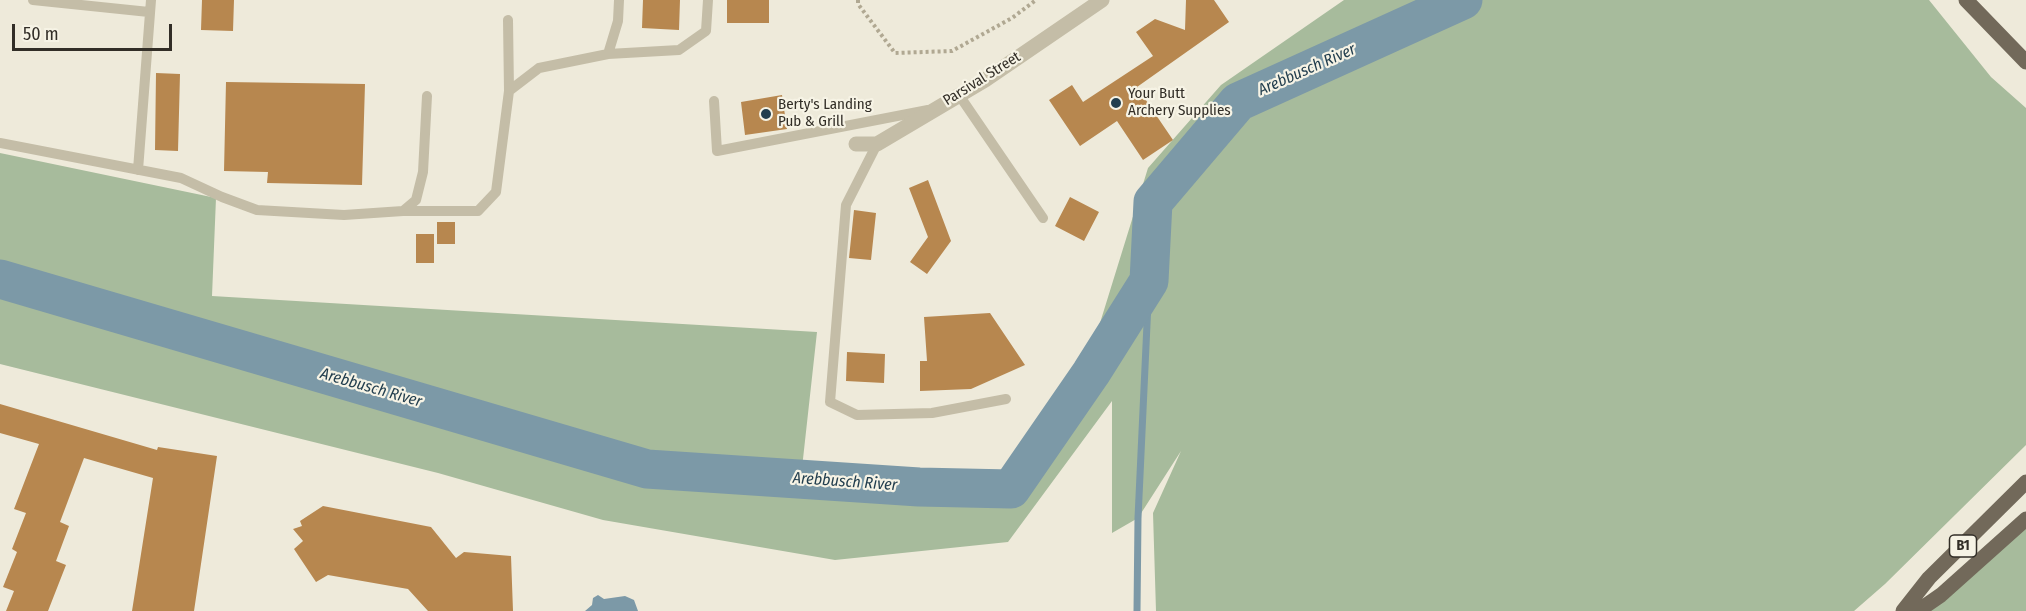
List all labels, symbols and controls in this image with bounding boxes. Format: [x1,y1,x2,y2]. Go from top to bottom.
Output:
scale bar [15,12,176,50]
text: 50 m [23,23,59,45]
water label: Arebbusch River [1255,40,1359,100]
street label: Parsival Street [940,48,1024,110]
place label: Your Butt Archery Supplies [1128,85,1231,120]
place label: Berty's Landing Pub & Grill [778,96,872,131]
marker: Your Butt Archery Supplies [1109,96,1123,110]
marker: Berty's Landing Pub & Grill [759,107,773,121]
water label: Arebbusch River [318,364,424,412]
water label: Arebbusch River [792,469,898,495]
road number: B1 [1950,535,1976,557]

